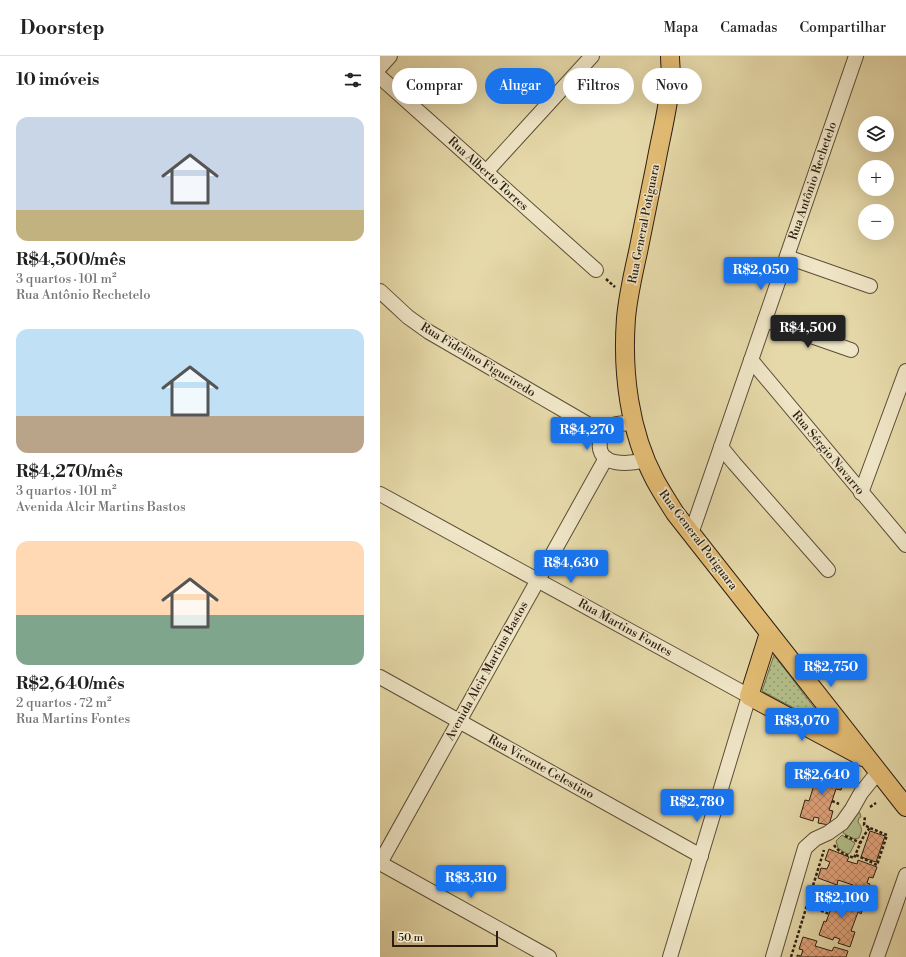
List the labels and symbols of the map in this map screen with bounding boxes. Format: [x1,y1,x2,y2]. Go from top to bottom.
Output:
street label: Rua Antônio Rechetelo [786,120,840,242]
street label: Rua Alberto Torres [445,134,531,214]
street label: Rua General Potiguara [625,162,663,285]
pin: R$2,050 [724,257,798,291]
pin: R$4,500 [771,315,845,349]
street label: Rua Fidelino Figueiredo [418,320,538,400]
street label: Rua Sérgio Navarro [788,408,868,498]
pin: R$4,270 [550,417,624,451]
street label: Rua General Potiguara [655,487,741,594]
pin: R$4,630 [534,550,608,584]
street label: Rua Martins Fontes [575,596,675,660]
street label: Avenida Alcir Martins Bastos [442,599,532,744]
pin: R$2,750 [794,654,868,688]
pin: R$3,070 [765,708,839,742]
street label: Rua Vicente Celestino [485,732,597,802]
pin: R$2,640 [785,762,859,796]
pin: R$2,780 [660,789,734,823]
pin: R$3,310 [434,865,508,899]
pin: R$2,100 [805,885,879,919]
scale bar [392,929,498,948]

